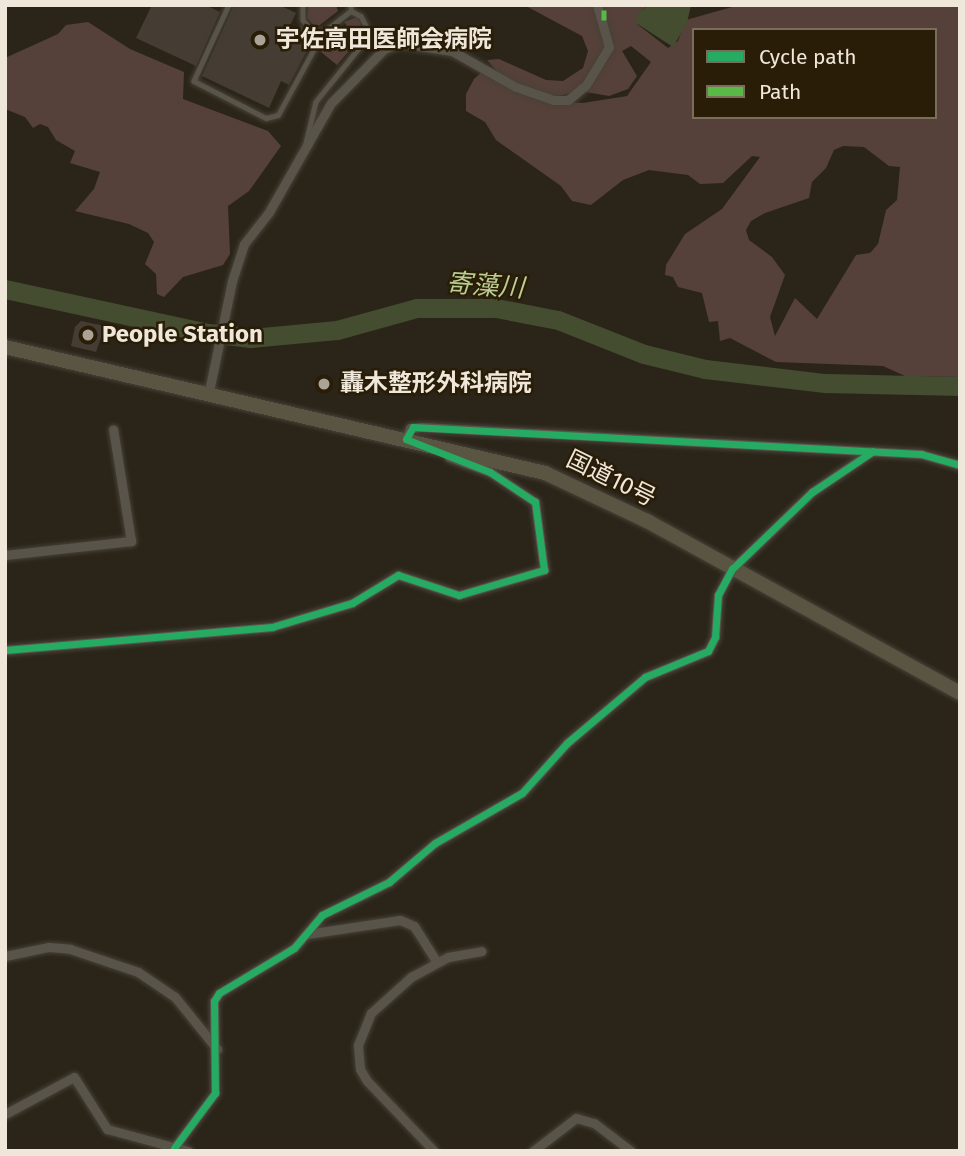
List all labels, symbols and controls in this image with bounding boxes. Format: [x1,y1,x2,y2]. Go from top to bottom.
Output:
place label: 宇佐高田医師会病院 [276,26,492,54]
legend [692,28,937,119]
marker: 宇佐高田医師会病院 [250,30,270,50]
text: Cycle path [759,44,857,70]
text: Path [759,79,801,105]
water label: 寄藻川 [445,268,525,304]
place label: People Station [102,321,263,349]
marker: People Station [80,327,96,343]
place label: 轟木整形外科病院 [340,370,532,398]
marker: 轟木整形外科病院 [314,374,334,394]
street label: 国道10号 [562,445,660,513]

